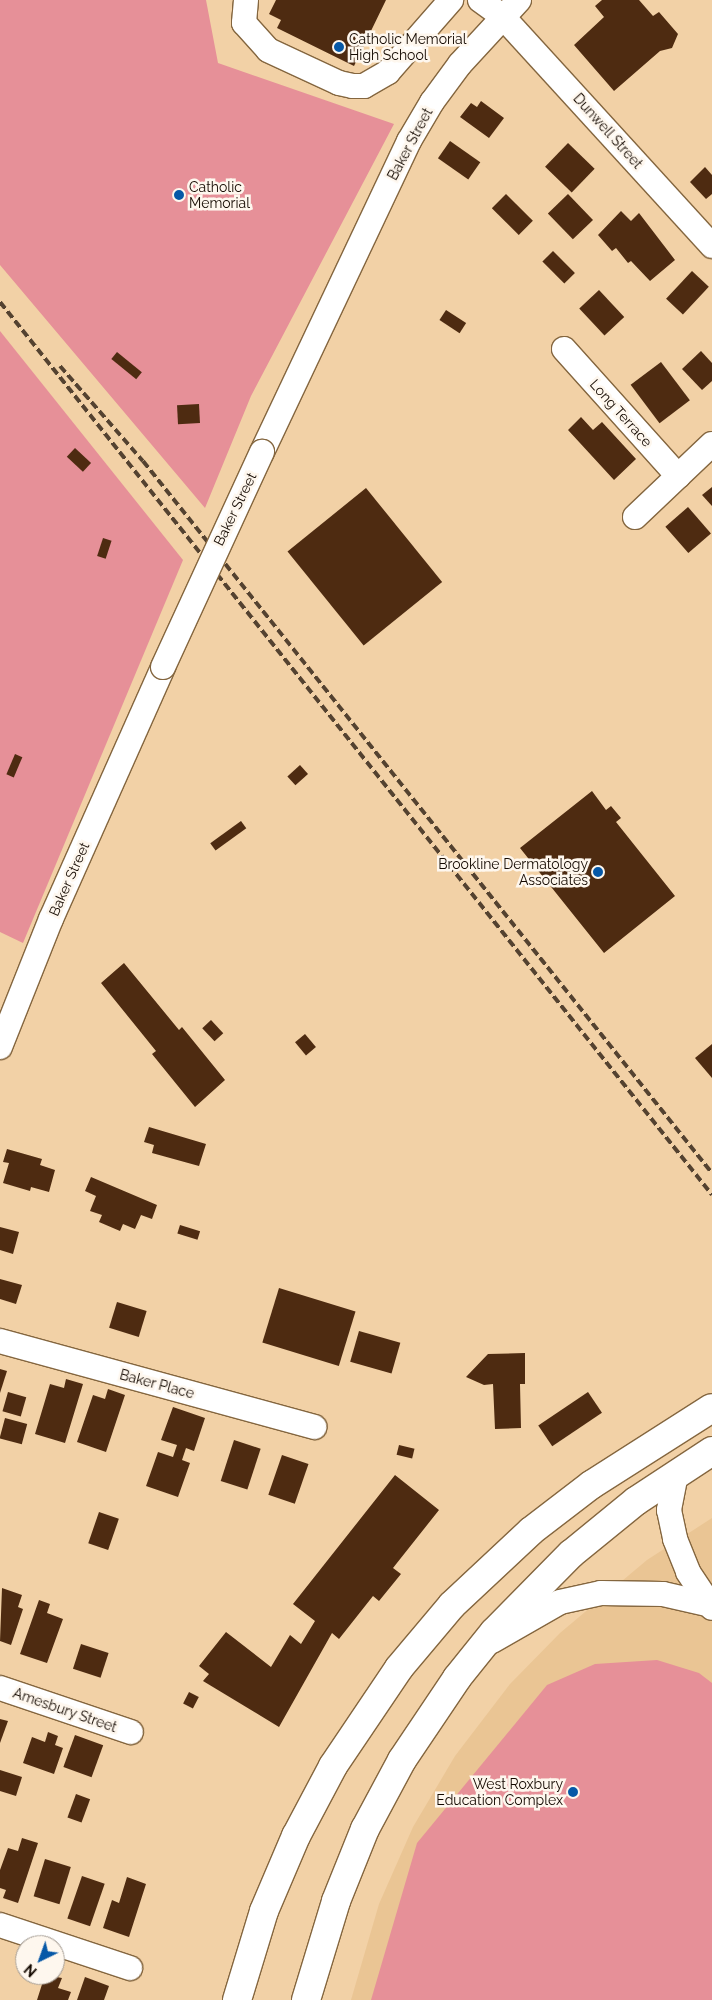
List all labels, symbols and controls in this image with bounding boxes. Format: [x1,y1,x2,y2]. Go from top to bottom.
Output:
place label: Catholic Memorial High School [349,31,466,64]
marker: Catholic Memorial High School [333,41,345,53]
street label: Dunwell Street [570,90,646,172]
street label: Baker Street [384,105,436,183]
place label: Catholic Memorial [189,179,250,212]
marker: Catholic Memorial [173,189,185,201]
street label: Long Terrace [586,376,656,450]
street label: Baker Street [210,470,260,548]
street label: Baker Street [45,839,93,919]
place label: Brookline Dermatology Associates [438,856,588,889]
marker: Brookline Dermatology Associates [592,866,604,878]
street label: Baker Place [118,1366,196,1402]
street label: Amesbury Street [11,1684,119,1736]
place label: West Roxbury Education Complex [436,1776,563,1808]
marker: West Roxbury Education Complex [567,1786,579,1798]
north arrow [15,1935,65,1985]
text: N [21,1961,40,1980]

